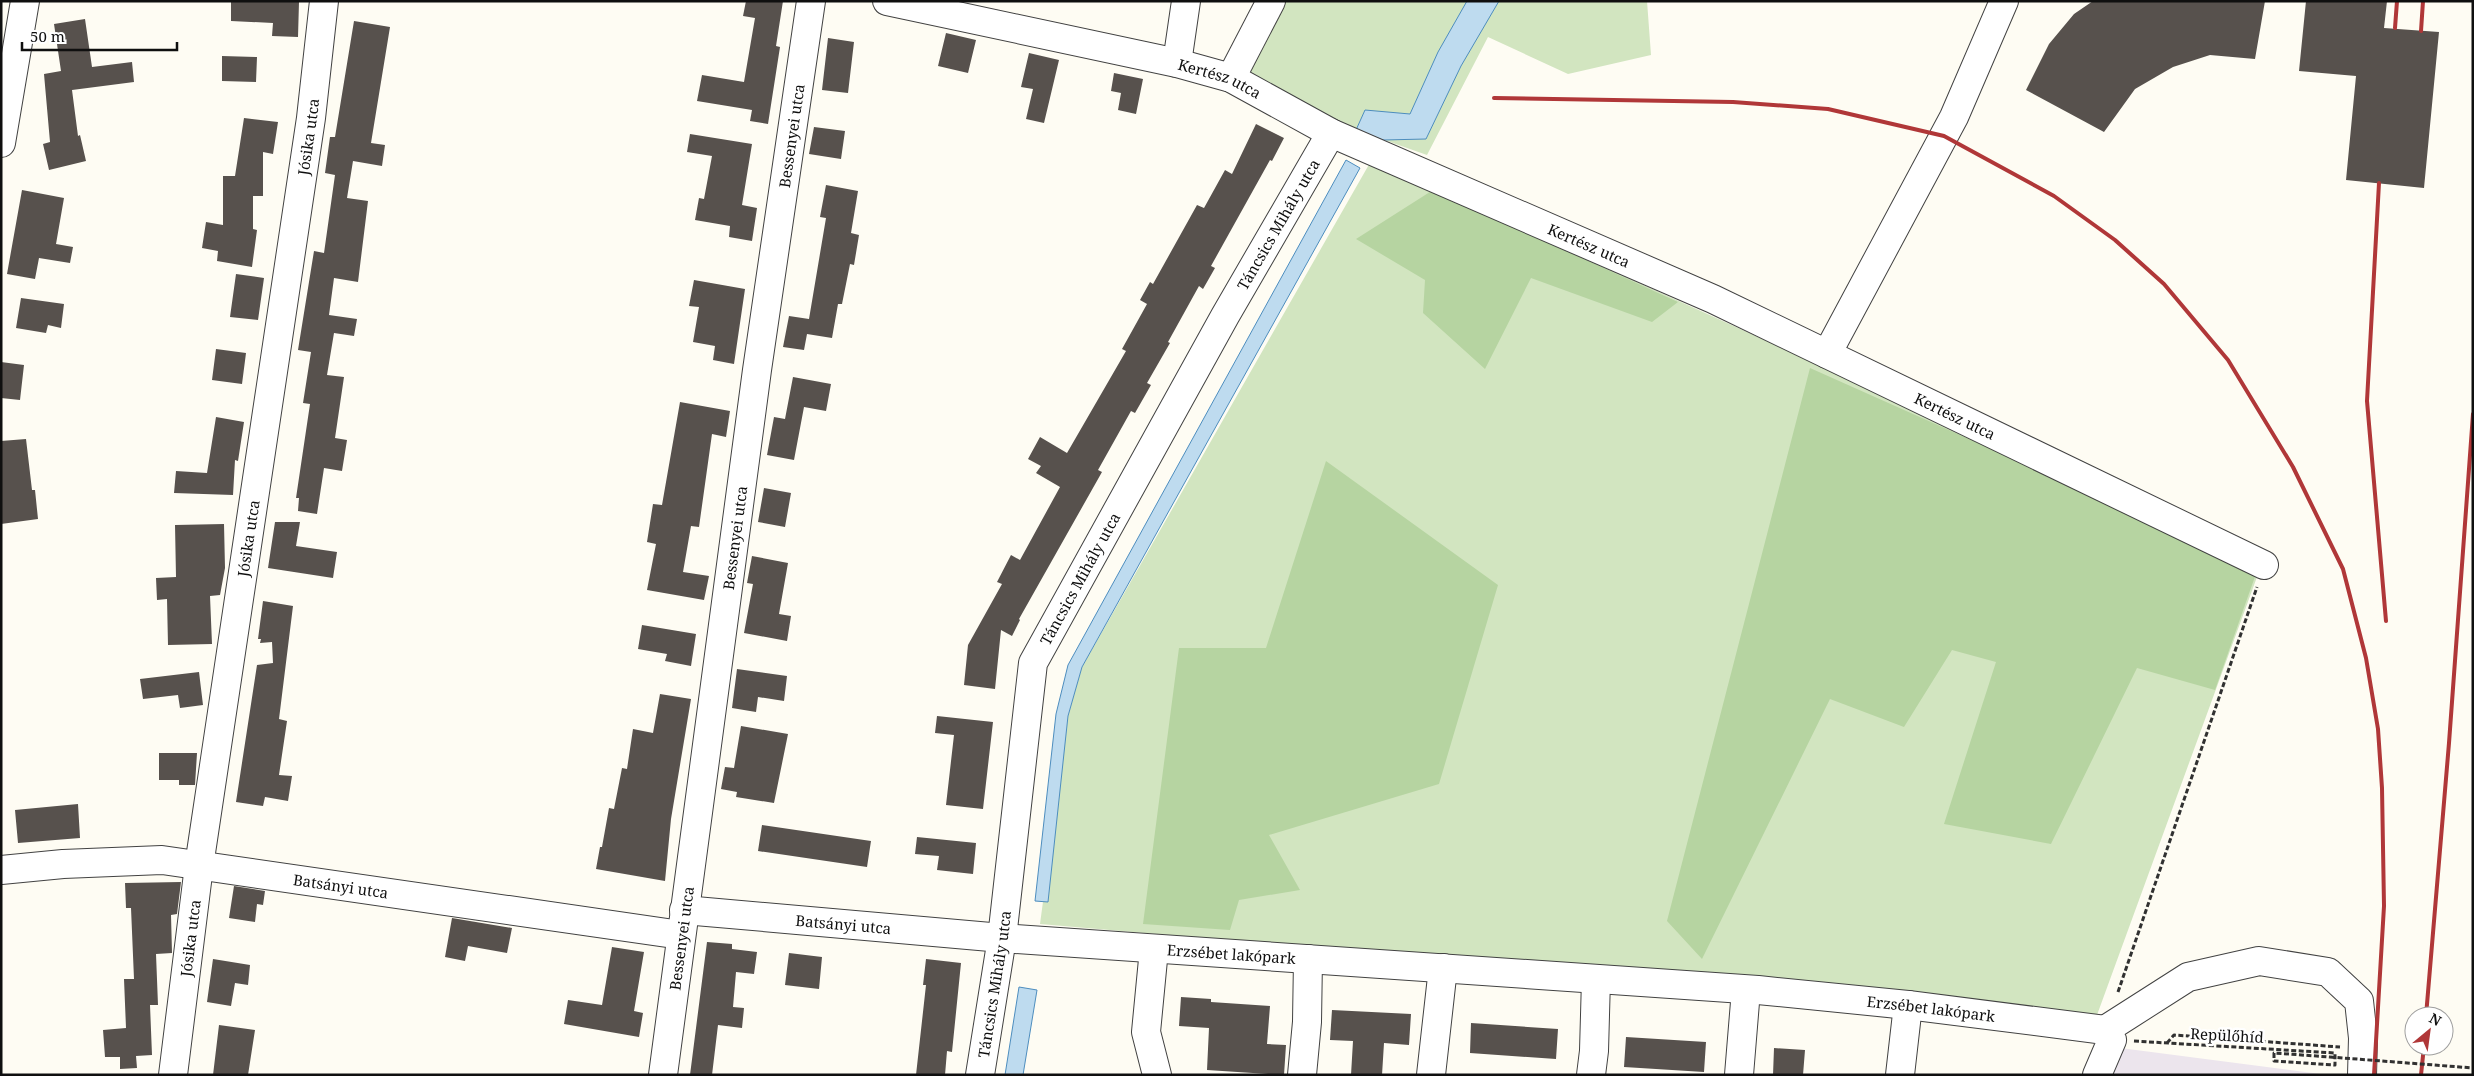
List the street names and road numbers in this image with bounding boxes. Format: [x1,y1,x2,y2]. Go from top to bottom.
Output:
street label: Kertész utca [1176,54,1265,103]
street label: Bessenyei utca [774,82,809,189]
street label: Jósika utca [292,97,323,177]
street label: Táncsics Mihály utca [1232,155,1324,294]
street label: Kertész utca [1545,218,1633,272]
street label: Kertész utca [1911,388,1999,444]
street label: Bessenyei utca [718,485,751,591]
street label: Jósika utca [232,499,264,579]
street label: Táncsics Mihály utca [1035,509,1124,648]
street label: Batsányi utca [292,869,390,903]
street label: Bessenyei utca [664,885,698,991]
street label: Jósika utca [175,898,205,979]
street label: Batsányi utca [795,910,892,938]
street label: Táncsics Mihály utca [973,910,1015,1059]
street label: Erzsébet lakópark [1166,939,1297,968]
street label: Erzsébet lakópark [1866,991,1997,1026]
street label: Repülőhíd [2190,1023,2264,1047]

